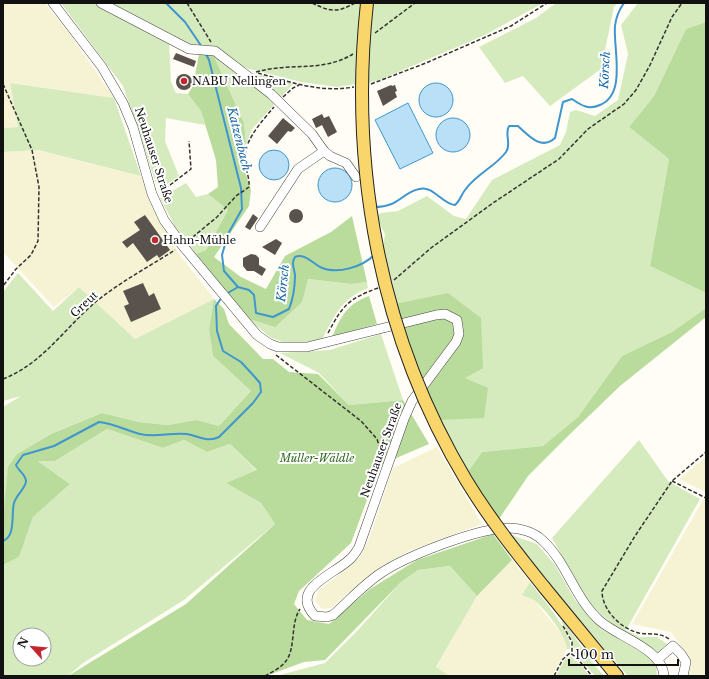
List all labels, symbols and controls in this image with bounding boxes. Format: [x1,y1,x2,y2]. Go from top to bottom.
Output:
water label: Körsch [596,51,613,90]
place label: NABU Nellingen [192,74,286,88]
marker: NABU Nellingen [179,76,189,86]
water label: Katzenbach [224,104,255,173]
street label: Neuhauser Straße [132,105,176,205]
place label: Hahn-Mühle [163,233,236,247]
marker: Hahn-Mühle [150,235,160,245]
water label: Körsch [273,263,292,304]
street label: Greut [67,287,101,320]
street label: Neuhauser Straße [357,401,405,499]
park label: Müller-Wäldle [279,451,354,465]
north arrow [12,627,52,667]
text: N [15,634,32,650]
scale bar [569,641,678,667]
text: 100 m [575,647,614,662]

